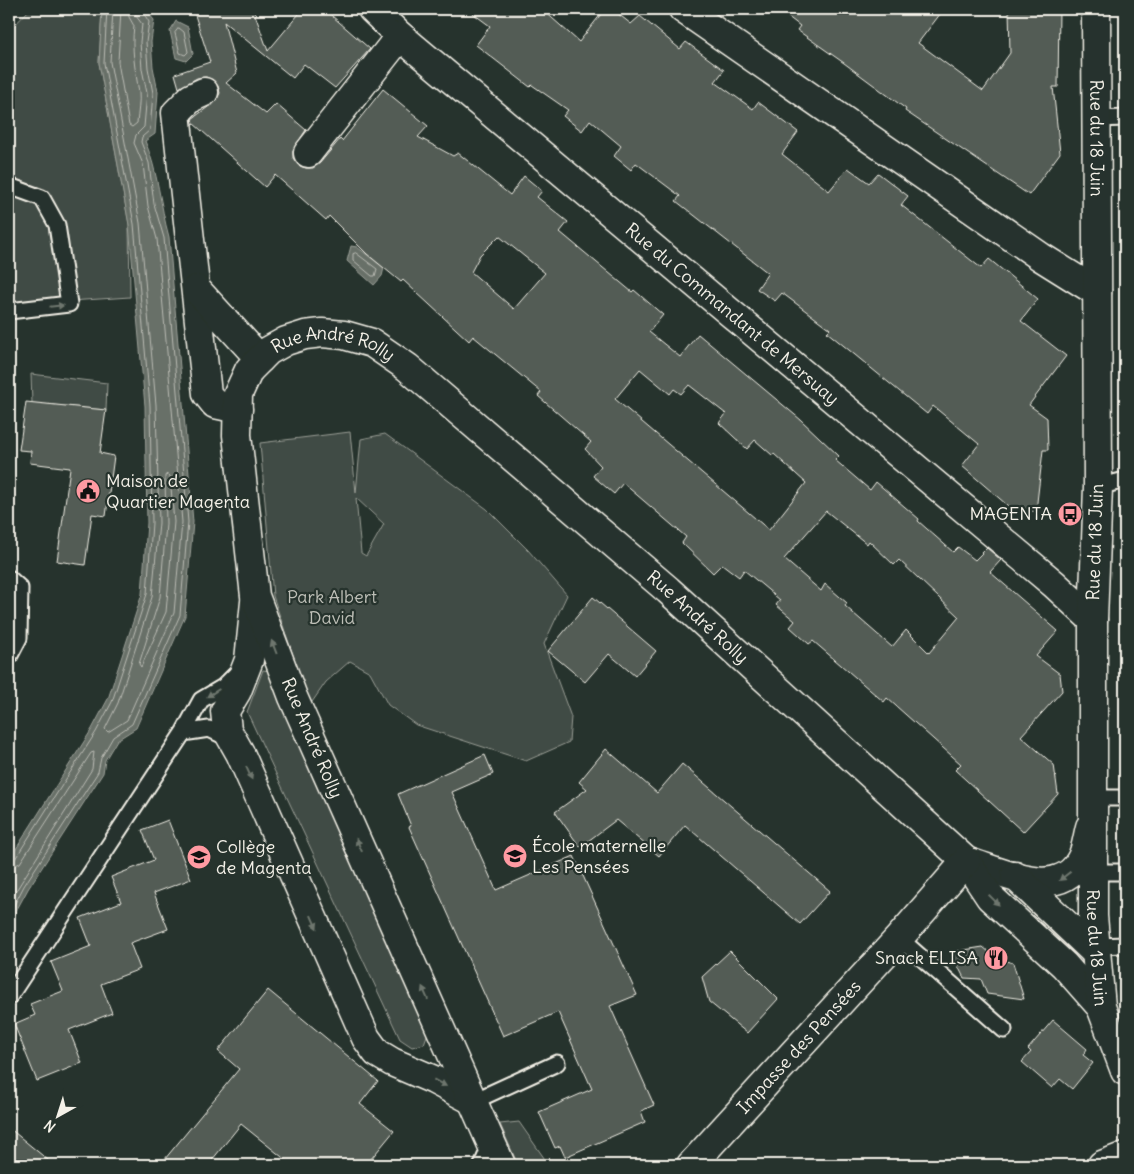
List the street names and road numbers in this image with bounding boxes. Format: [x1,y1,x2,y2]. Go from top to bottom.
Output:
street label: Rue du 18 Juin [1085,79,1109,197]
street label: Rue du Commandant de Mersuay [621,218,844,410]
street label: Rue André Rolly [267,321,400,366]
street label: Rue du 18 Juin [1081,483,1108,601]
street label: Rue André Rolly [642,565,753,668]
street label: Rue André Rolly [277,674,348,802]
street label: Rue du 18 Juin [1082,889,1113,1007]
street label: Impasse des Pensées [732,975,866,1118]

